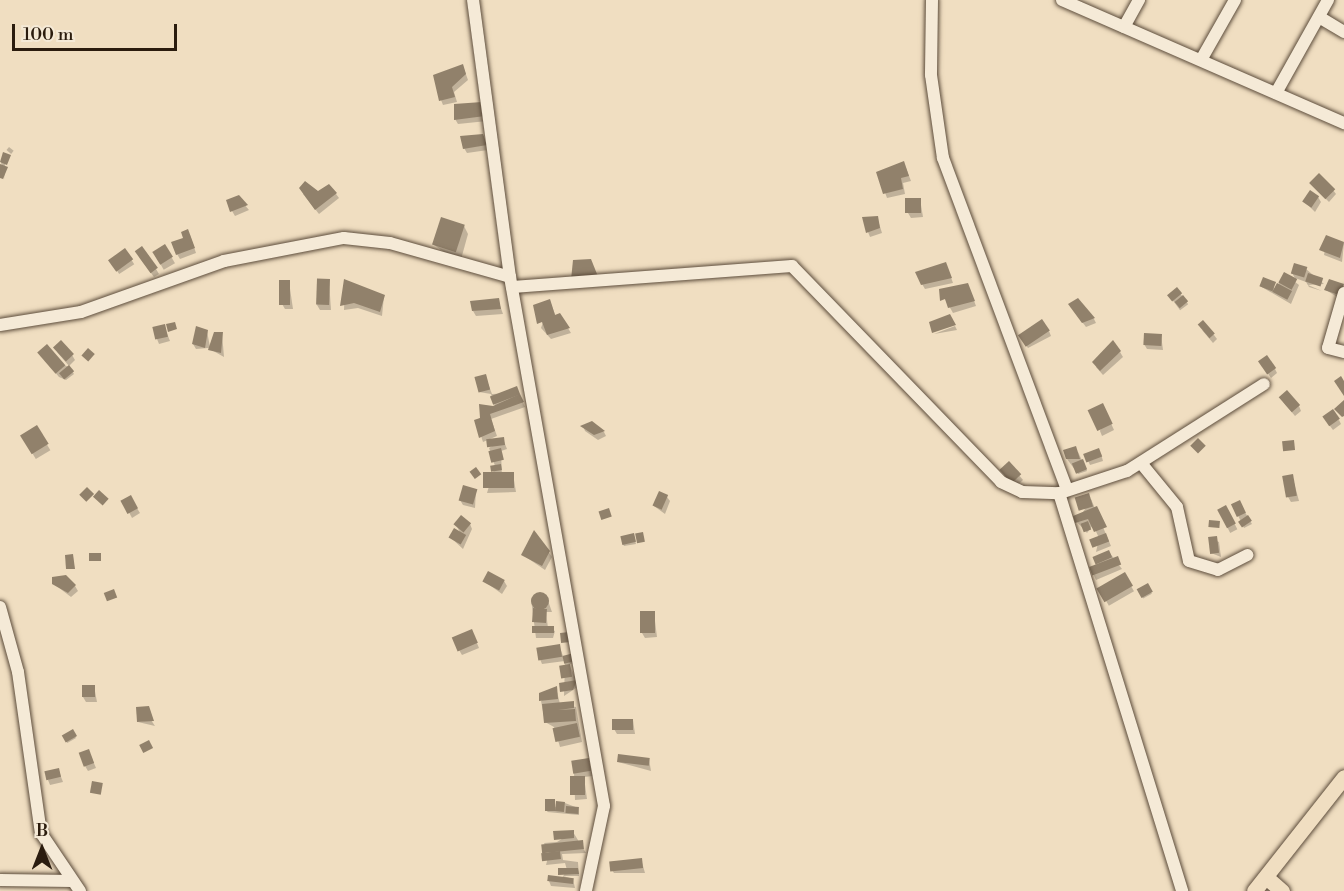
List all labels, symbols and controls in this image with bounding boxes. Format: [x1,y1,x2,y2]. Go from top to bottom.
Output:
scale bar [15,12,180,50]
text: 100 m [23,23,74,46]
north arrow [12,819,72,879]
text: B [36,821,48,841]

